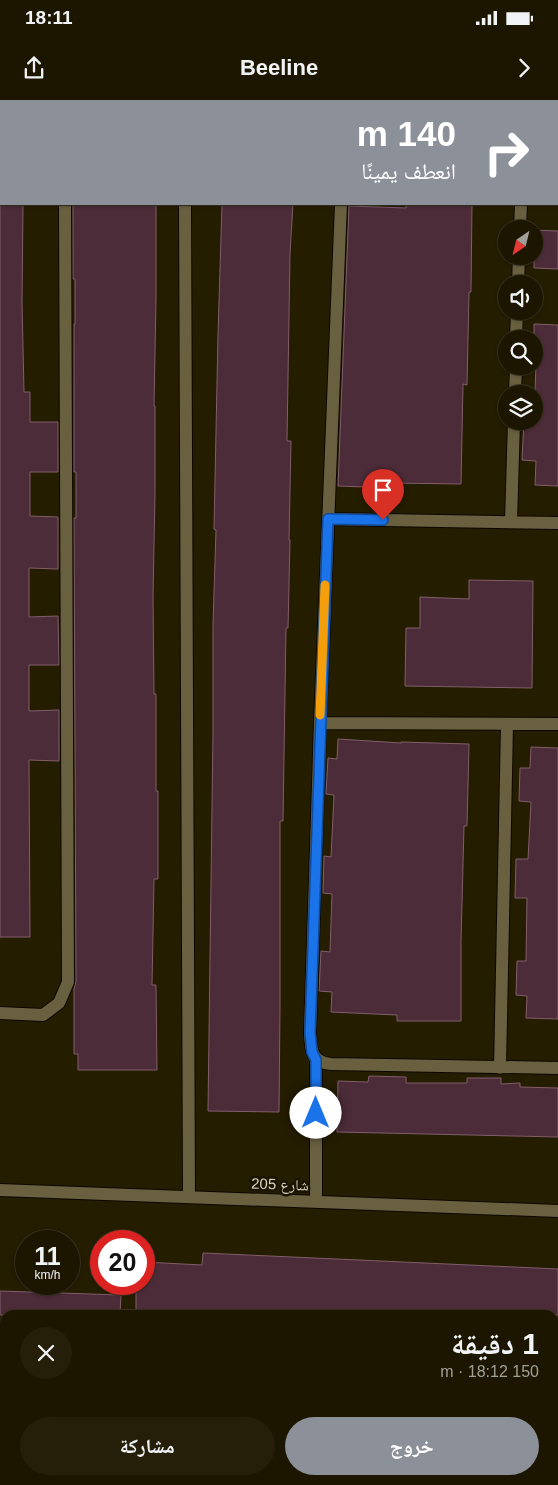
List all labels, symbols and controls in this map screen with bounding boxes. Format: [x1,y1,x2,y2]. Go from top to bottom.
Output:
text: 18:11 [25,7,73,28]
icon: share [20,54,48,82]
icon: forward [510,54,538,82]
text: Beeline [240,55,318,80]
text: 140 m [357,114,456,153]
icon: right [474,120,539,185]
text: انعطف يمينًا [361,159,456,184]
north arrow [498,220,542,265]
map controls [498,220,543,430]
button: sound [498,275,543,320]
button: search [498,330,543,375]
button: layers [498,385,543,430]
pin [362,469,404,520]
icon: arrive [369,476,397,504]
position arrow [289,1086,341,1138]
street label: شارع 205 [251,1174,309,1196]
speed limit sign: 20 [90,1230,155,1295]
text: 11 [34,1242,61,1270]
text: km/h [34,1268,61,1282]
button: close [20,1327,72,1379]
text: 1 دقيقة [451,1327,539,1360]
text: 150 m · 18:12 [440,1363,539,1380]
button: مشاركة [20,1417,275,1475]
button: خروج [285,1417,539,1475]

